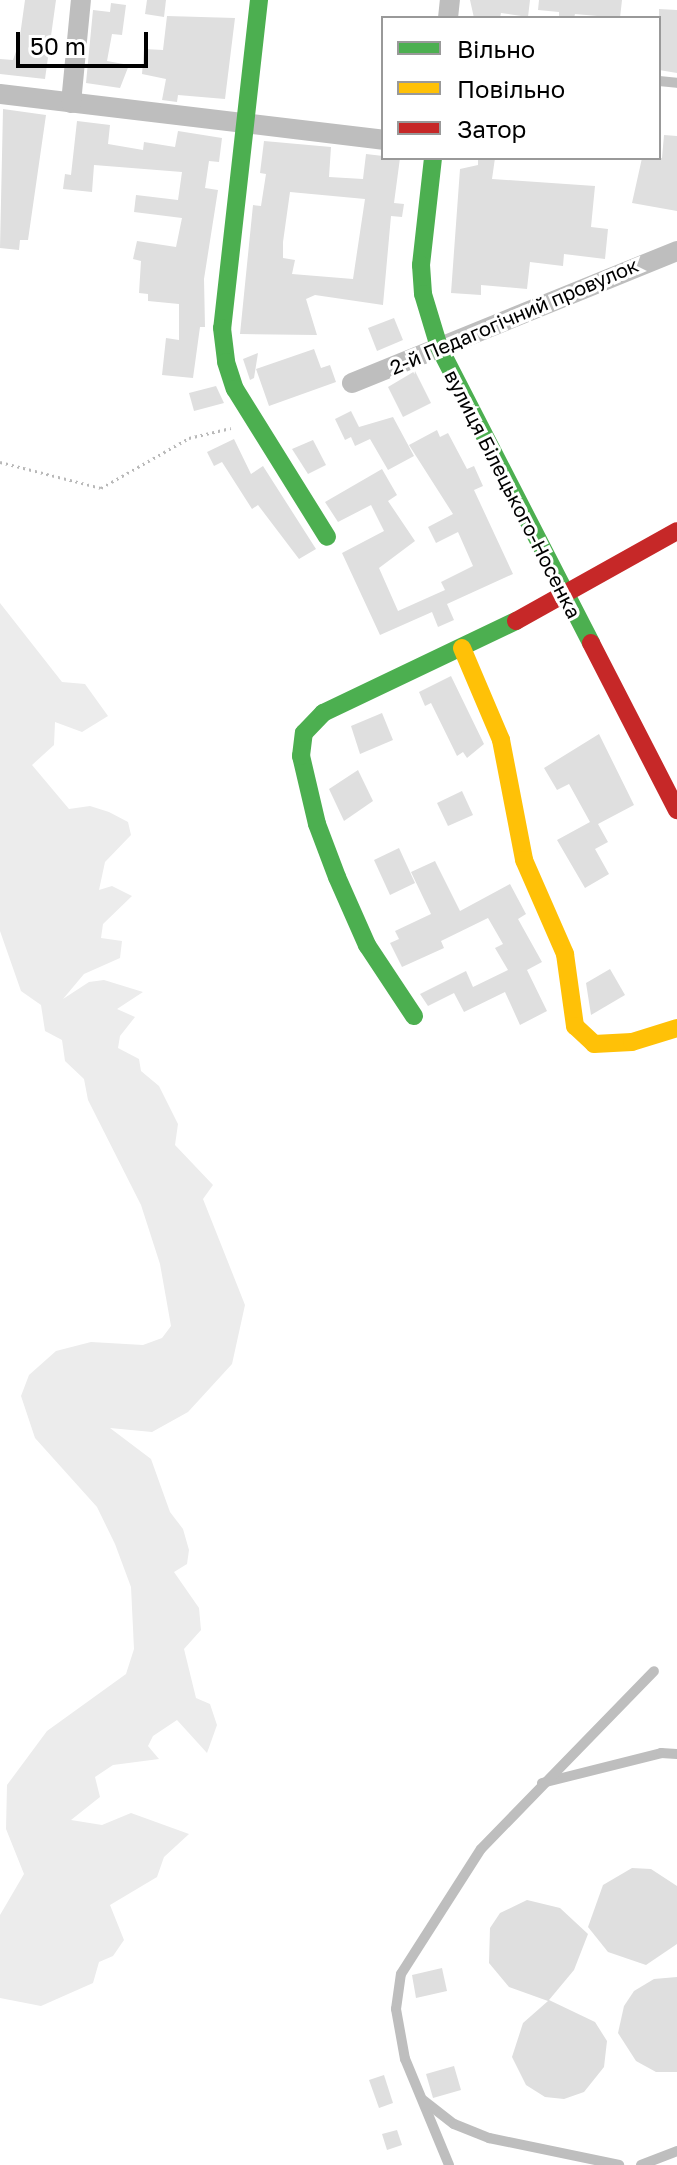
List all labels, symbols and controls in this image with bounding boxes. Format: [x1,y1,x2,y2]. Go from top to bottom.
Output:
scale bar [20,16,152,66]
legend [381,16,661,160]
text: 50 m [30,31,86,60]
text: Вільно [457,34,535,63]
text: Повільно [457,74,565,103]
text: Затор [457,114,526,143]
street label: 2-й Педагогічний провулок [386,253,642,379]
street label: вулиця Білецького-Носенка [440,366,586,622]

